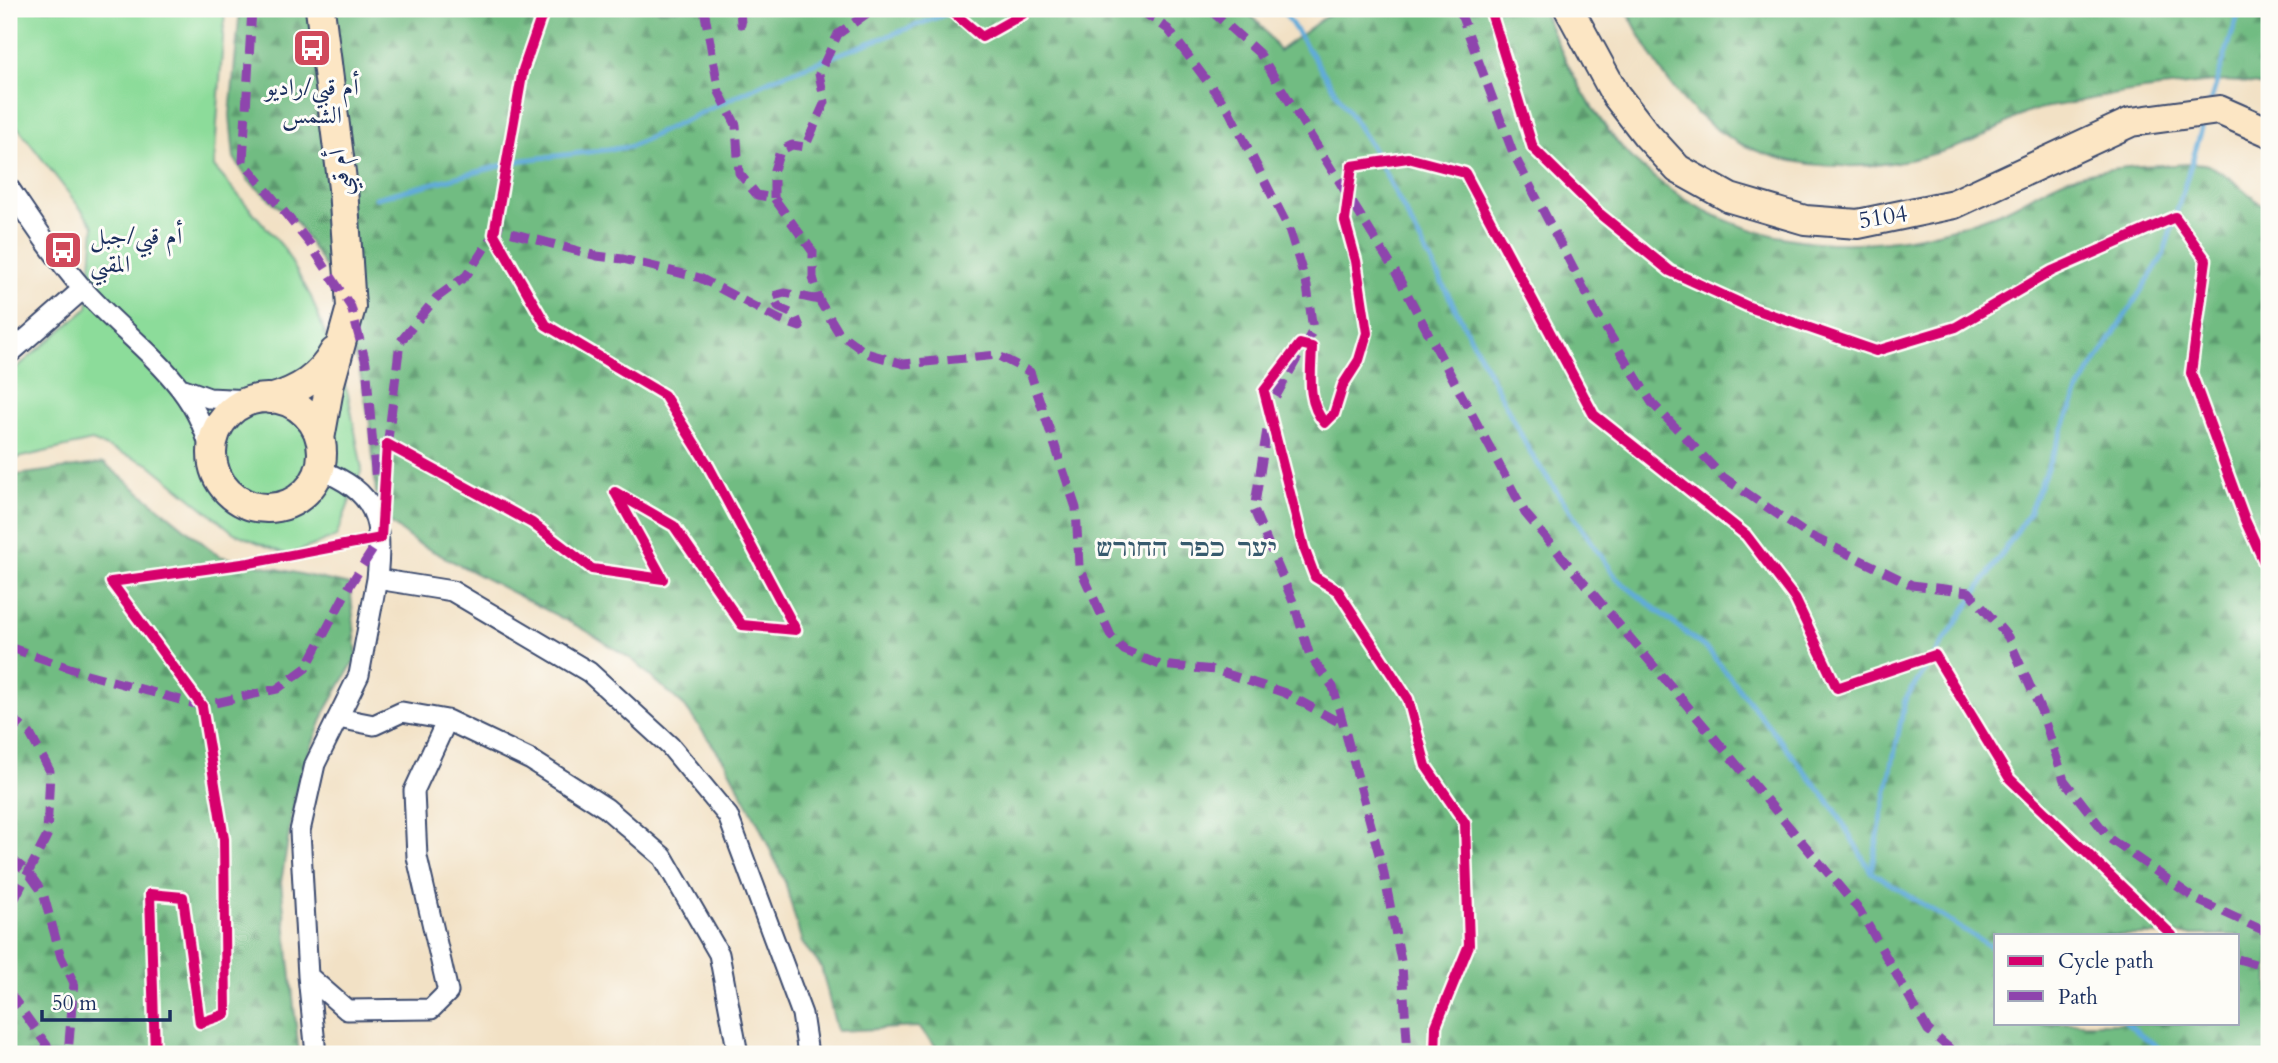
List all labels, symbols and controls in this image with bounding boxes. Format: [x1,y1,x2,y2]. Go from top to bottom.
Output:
bus stop icon: أم قبي/راديو الشمس [291,27,333,69]
place label: أم قبي/راديو الشمس [263,70,359,132]
street label: أم قبي [320,146,364,199]
street label: 5104 [1856,197,1910,237]
place label: أم قبي/جبل المقبي [90,219,183,286]
bus stop icon: أم قبي/جبل المقبي [42,229,84,271]
park label: יער כפר החורש [1097,532,1277,565]
legend [1994,934,2240,1024]
text: Cycle path [2058,947,2154,976]
scale bar [42,979,170,1023]
text: Path [2058,983,2098,1012]
text: 50 m [52,989,97,1018]

